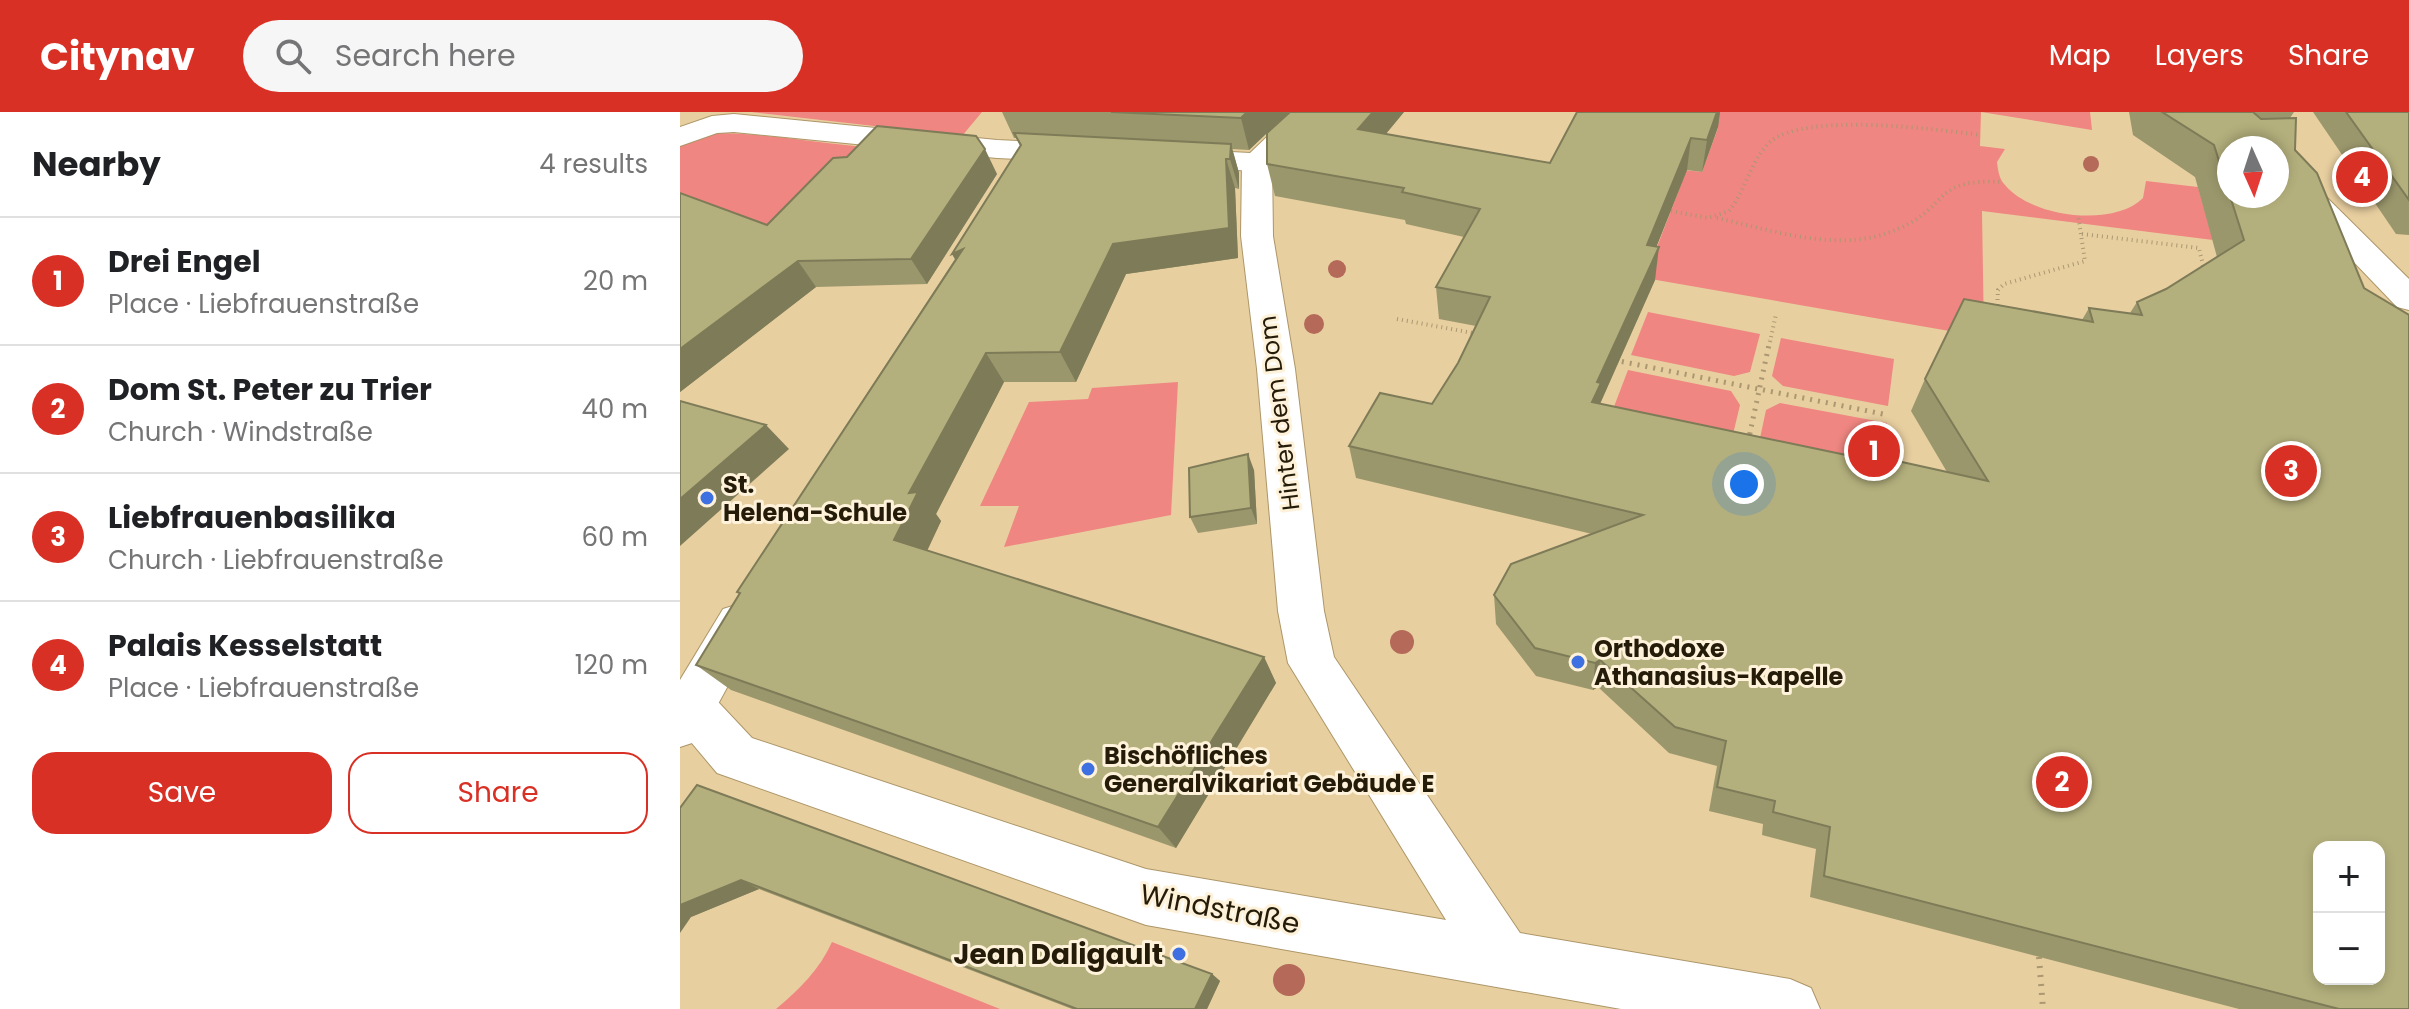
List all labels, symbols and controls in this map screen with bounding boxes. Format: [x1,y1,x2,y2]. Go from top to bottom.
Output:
search box [243,20,803,92]
text: Citynav [40,30,195,83]
icon: search [271,34,315,78]
text: Search here [335,34,516,77]
text: Map [2049,36,2111,75]
text: Layers [2155,36,2244,75]
text: Share [2288,36,2369,75]
north arrow [2217,136,2289,208]
text: Nearby [32,140,161,188]
text: 4 results [539,146,648,182]
pin: 4 [2336,147,2388,207]
text: Drei Engel [108,240,261,283]
text: 1 [53,263,63,299]
text: 20 m [583,263,648,299]
text: Place · Liebfrauenstraße [108,286,419,322]
street label: Hinter dem Dom [1251,314,1307,512]
text: Dom St. Peter zu Trier [108,368,432,411]
text: 2 [51,391,65,427]
text: 40 m [582,391,648,427]
text: Church · Windstraße [108,414,373,450]
pin: 1 [1848,421,1900,481]
pin: 3 [2265,441,2317,501]
your location [1724,464,1764,504]
place label: St. Helena-Schule [723,468,907,529]
marker: St. Helena-Schule [698,489,716,507]
text: Liebfrauenbasilika [108,496,396,539]
text: 3 [50,519,66,555]
text: 60 m [581,519,648,555]
text: Church · Liebfrauenstraße [108,542,444,578]
text: Palais Kesselstatt [108,624,382,667]
place label: Orthodoxe Athanasius-Kapelle [1594,632,1844,693]
text: 4 [49,647,67,683]
text: 120 m [575,647,648,683]
marker: Orthodoxe Athanasius-Kapelle [1569,653,1587,671]
text: Place · Liebfrauenstraße [108,670,419,706]
place label: Bischöfliches Generalvikariat Gebäude E [1104,739,1434,800]
button: Save [32,752,332,834]
button: Share [348,752,648,834]
pin: 2 [2036,752,2088,812]
marker: Bischöfliches Generalvikariat Gebäude E [1079,760,1097,778]
map controls [2313,841,2385,985]
button: + [2313,841,2385,913]
street label: Windstraße [1137,874,1303,944]
button: − [2313,913,2385,985]
place label: Jean Daligault [953,935,1163,974]
marker: Jean Daligault [1170,945,1188,963]

